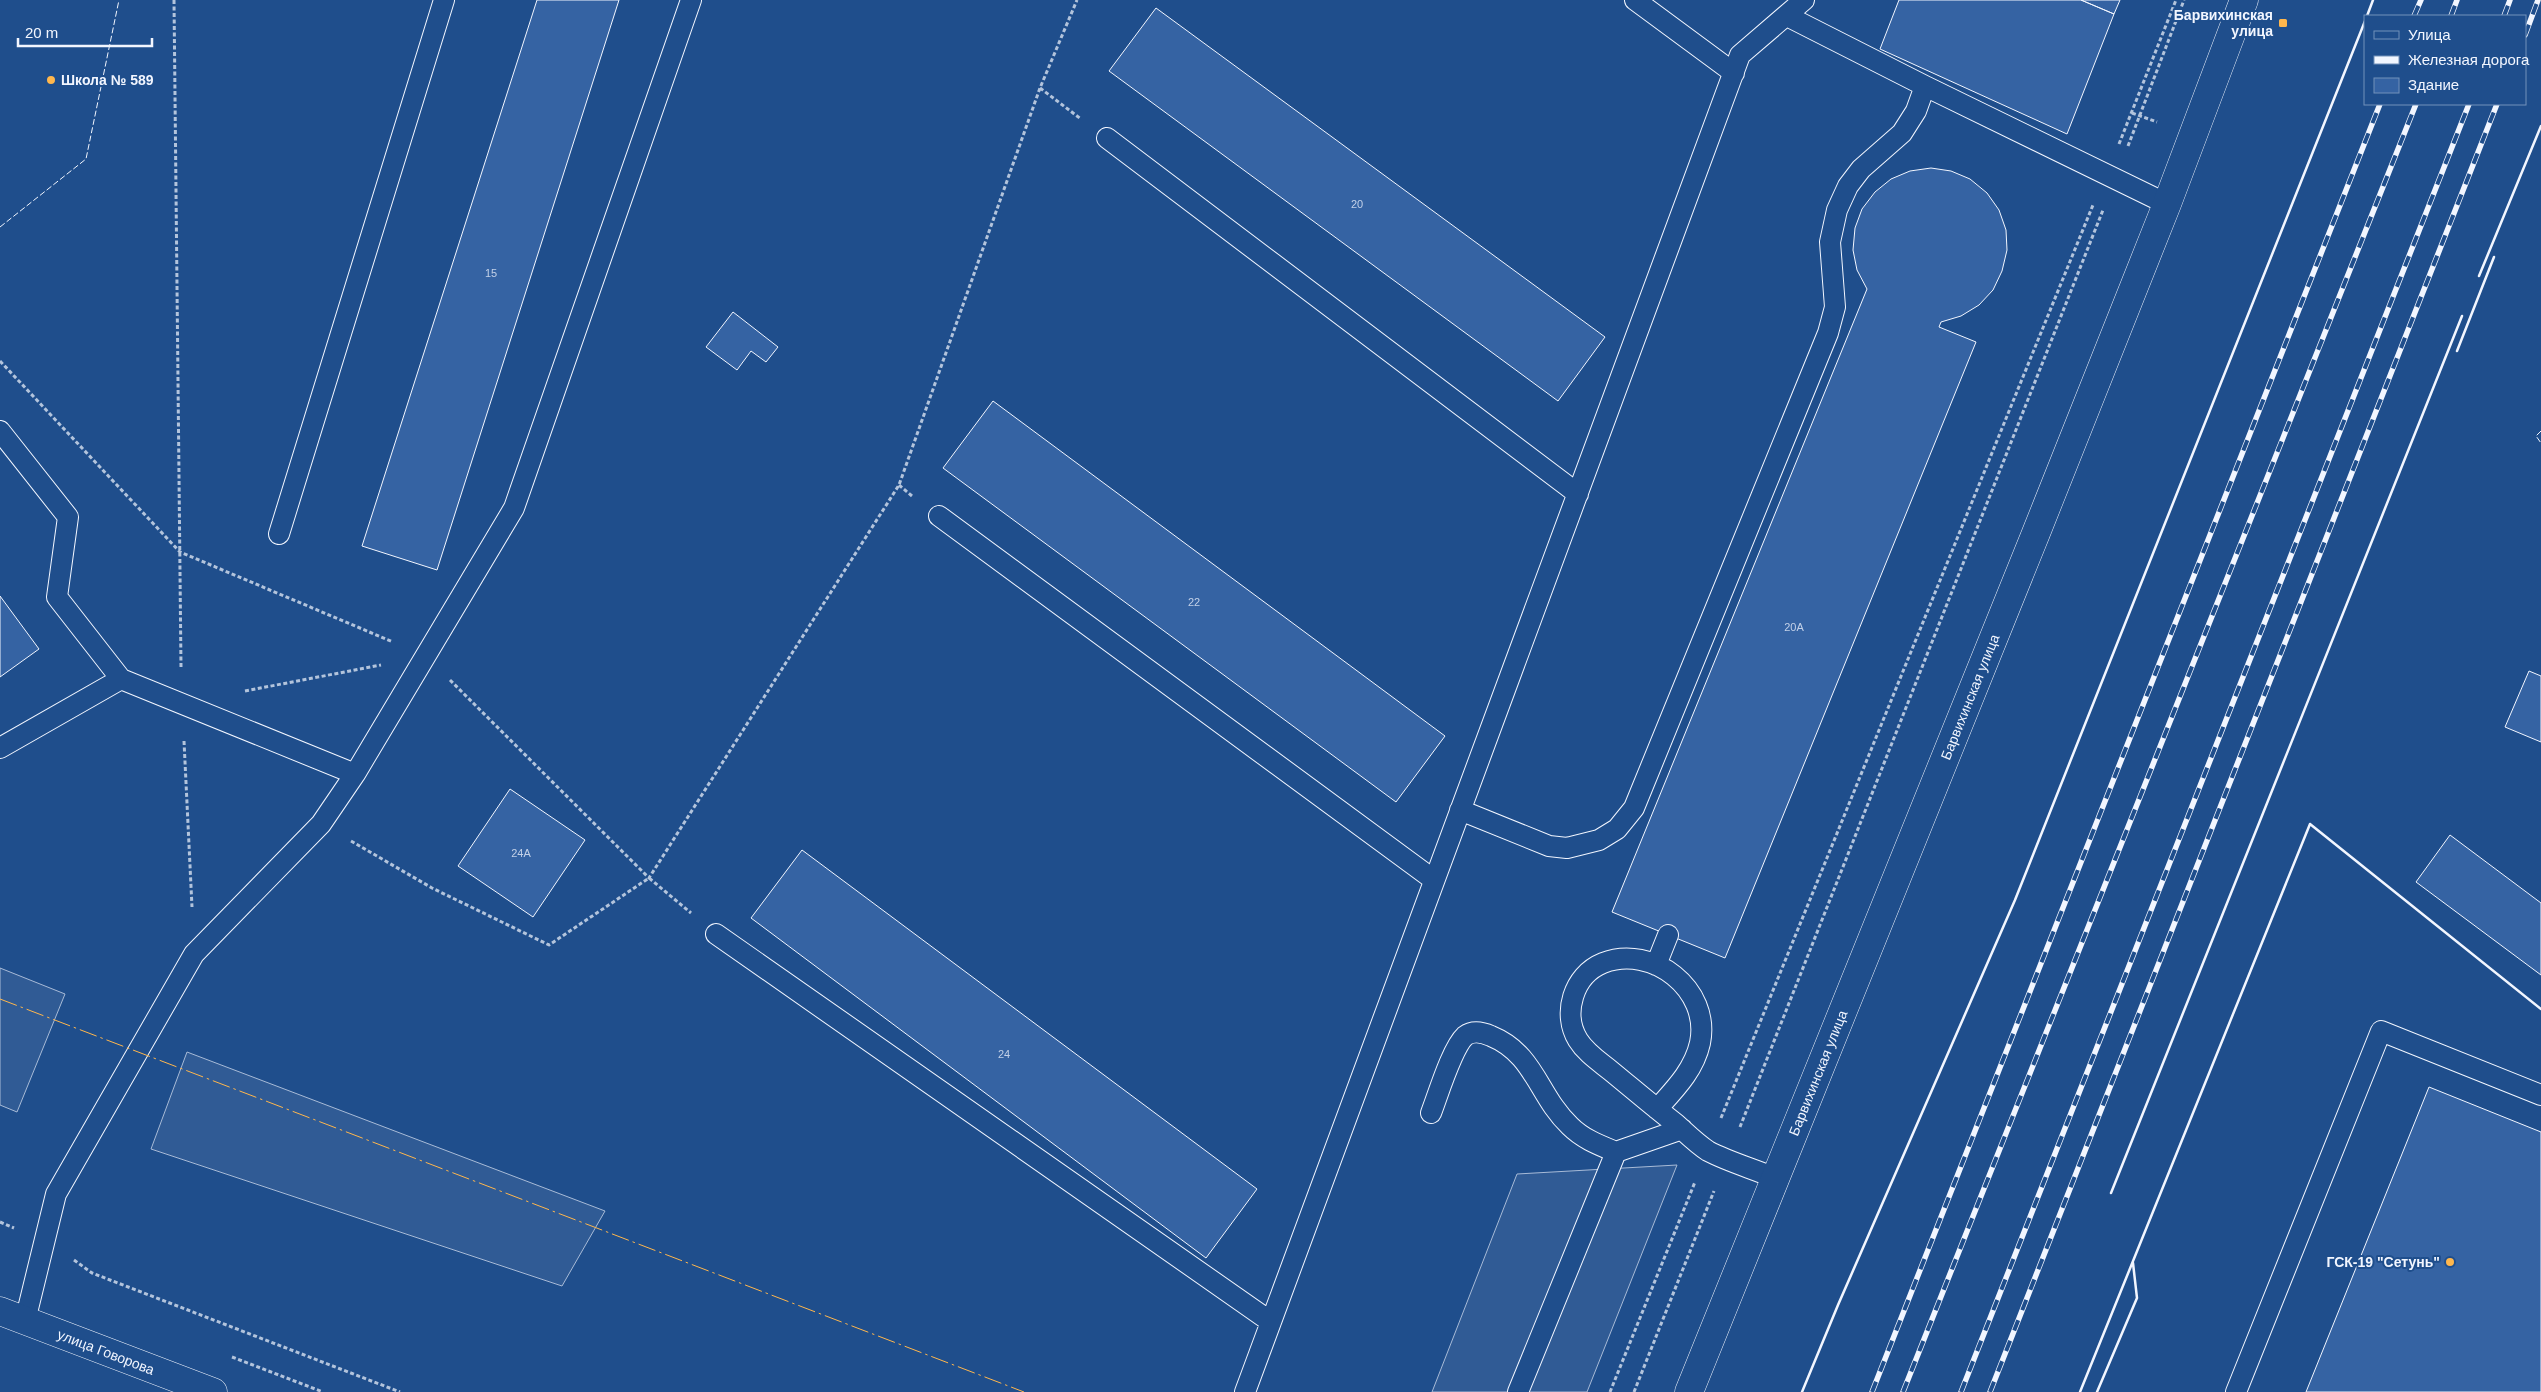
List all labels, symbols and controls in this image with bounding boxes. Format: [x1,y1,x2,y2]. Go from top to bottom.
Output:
place label: Барвихинская улица [2174,7,2273,39]
scale bar [18,15,151,47]
legend [2364,15,2526,105]
marker: Барвихинская улица [2277,17,2289,29]
text: 20 m [25,24,58,41]
text: Улица [2408,26,2451,43]
text: Железная дорога [2408,51,2530,68]
place label: Школа № 589 [61,72,154,88]
marker: Школа № 589 [45,74,57,86]
text: Здание [2408,76,2459,93]
house number: 20 [1351,198,1363,210]
house number: 15 [485,267,497,279]
house number: 22 [1188,596,1200,608]
house number: 20А [1784,621,1804,633]
street label: Барвихинская улица [1938,632,2003,762]
house number: 24А [511,847,531,859]
street label: Барвихинская улица [1786,1008,1851,1138]
house number: 24 [998,1048,1010,1060]
place label: ГСК-19 "Сетунь" [2326,1254,2440,1270]
marker: ГСК-19 "Сетунь" [2444,1256,2456,1268]
street label: улица Говорова [55,1326,157,1378]

